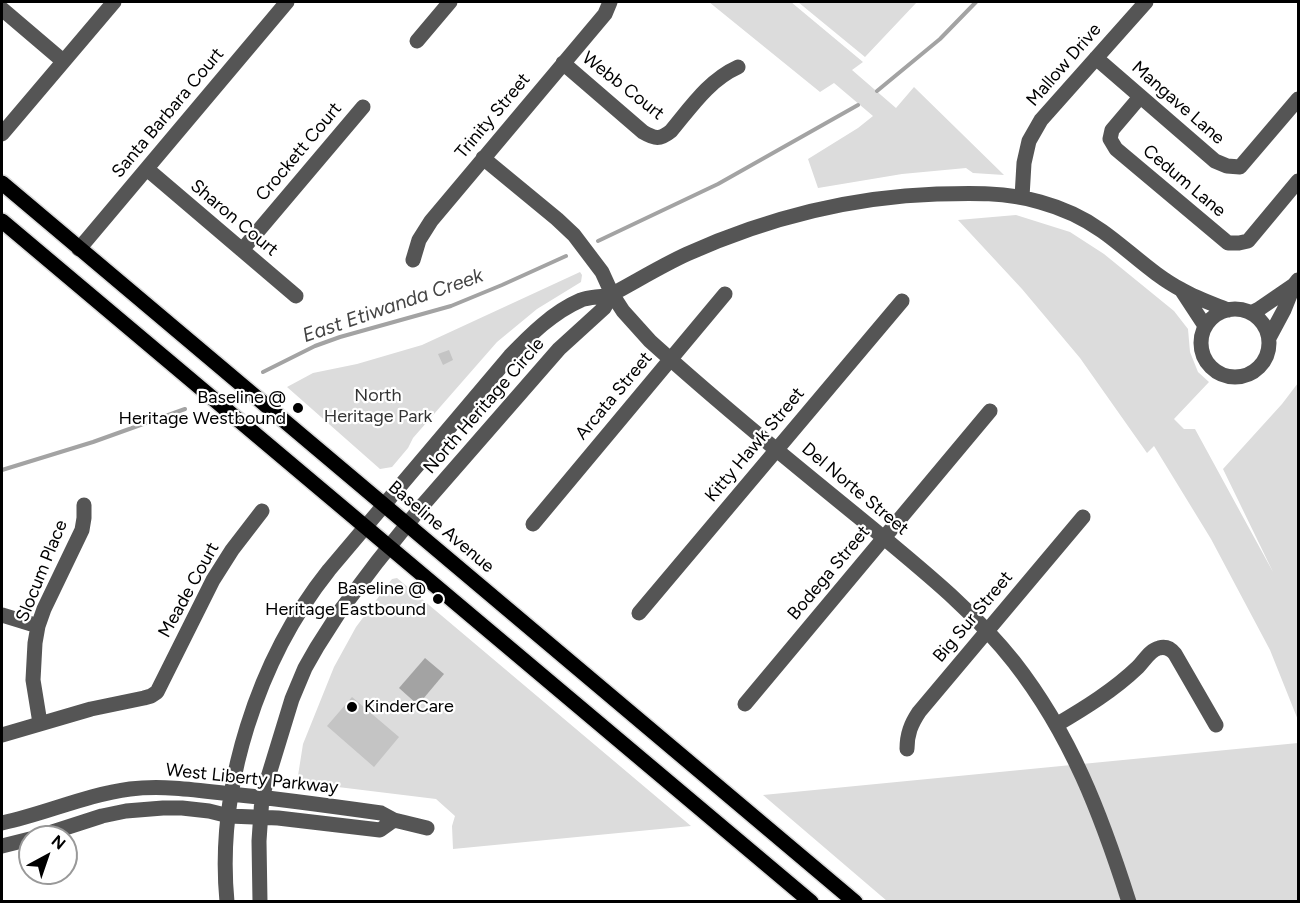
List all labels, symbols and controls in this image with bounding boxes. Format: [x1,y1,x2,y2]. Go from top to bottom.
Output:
street label: Mallow Drive [1022,19,1106,111]
street label: Santa Barbara Court [107,44,229,182]
street label: Webb Court [578,47,668,125]
street label: Mangave Lane [1127,57,1229,149]
street label: Trinity Street [451,69,535,163]
street label: Crockett Court [252,98,346,206]
street label: Cedum Lane [1138,140,1230,222]
street label: Sharon Court [186,175,282,261]
water label: East Etiwanda Creek [299,264,487,348]
street label: North Heritage Circle [419,334,549,478]
street label: Arcata Street [571,348,657,444]
street label: Kitty Hawk Street [701,383,809,507]
park label: North Heritage Park [324,385,432,428]
place label: Baseline @ Heritage Westbound [118,387,286,430]
marker: Baseline @ Heritage Westbound [291,401,305,415]
street label: Del Norte Street [797,438,913,540]
street label: Baseline Avenue [384,476,498,578]
street label: Slocum Place [12,517,72,625]
street label: Bodega Street [783,521,875,625]
street label: Meade Court [154,539,224,641]
street label: Big Sur Street [929,567,1017,667]
place label: Baseline @ Heritage Eastbound [265,578,426,620]
marker: Baseline @ Heritage Eastbound [431,592,445,606]
place label: KinderCare [364,696,454,718]
marker: KinderCare [345,700,359,714]
street label: West Liberty Parkway [165,759,339,799]
north arrow [18,825,78,885]
text: N [48,831,69,854]

